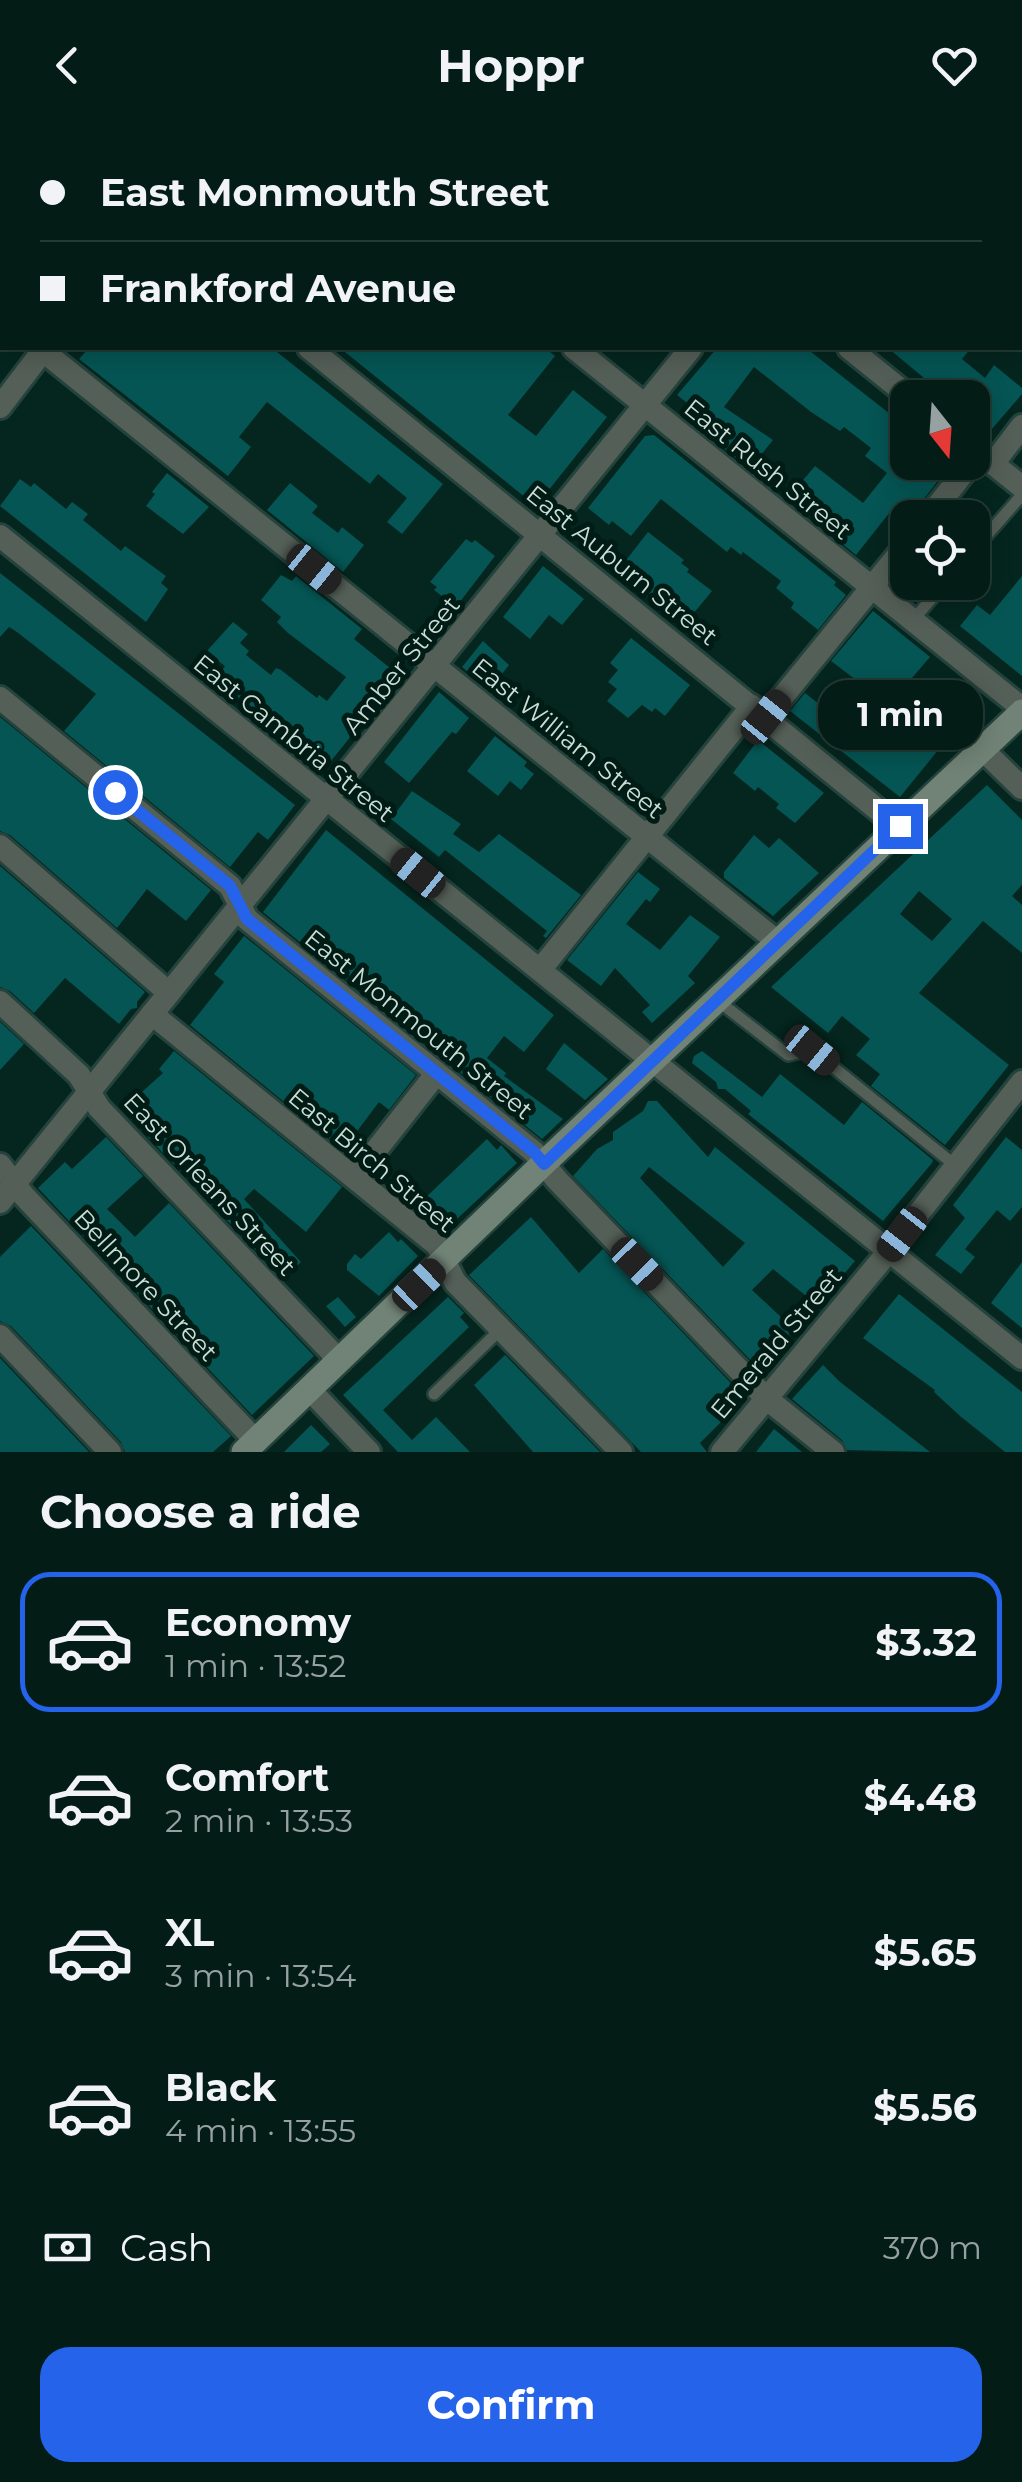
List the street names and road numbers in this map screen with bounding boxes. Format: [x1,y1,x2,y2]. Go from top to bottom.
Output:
street label: East Rush Street [678,392,858,546]
street label: East Auburn Street [520,479,724,651]
street label: Amber Street [336,590,466,740]
street label: East Cambria Street [188,648,400,828]
street label: East William Street [466,652,670,824]
street label: East Monmouth Street [299,923,539,1125]
street label: East Birch Street [283,1082,461,1238]
street label: East Orleans Street [118,1087,302,1281]
street label: Bellmore Street [68,1203,224,1367]
street label: Emerald Street [704,1261,848,1425]

